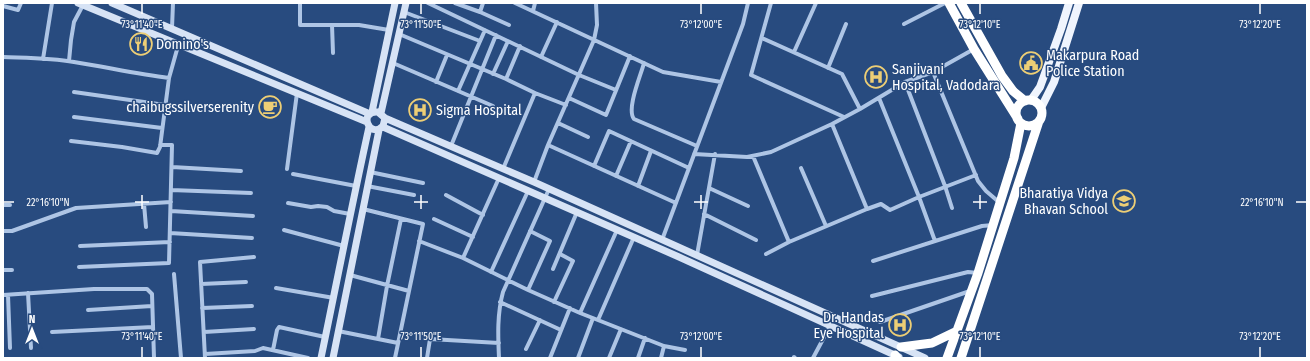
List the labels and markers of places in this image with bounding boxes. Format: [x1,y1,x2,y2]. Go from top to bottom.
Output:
restaurant icon: Domino's [128,31,154,57]
place label: Domino's [156,36,209,53]
place label: Makarpura Road Police Station [1046,47,1139,80]
public building icon: Makarpura Road Police Station [1018,50,1044,76]
place label: Sanjivani Hospital, Vadodara [892,61,1000,94]
hospital icon: Sanjivani Hospital, Vadodara [863,64,889,90]
cafe icon: chaibugssilverserenity [257,94,283,120]
hospital icon: Sigma Hospital [407,97,433,123]
place label: chaibugssilverserenity [126,99,255,116]
place label: Sigma Hospital [436,102,522,119]
place label: Bharatiya Vidya Bhavan School [1019,185,1108,218]
school or university icon: Bharatiya Vidya Bhavan School [1111,188,1137,214]
place label: Dr. Handas Eye Hospital [814,309,884,342]
hospital icon: Dr. Handas Eye Hospital [887,312,913,338]

